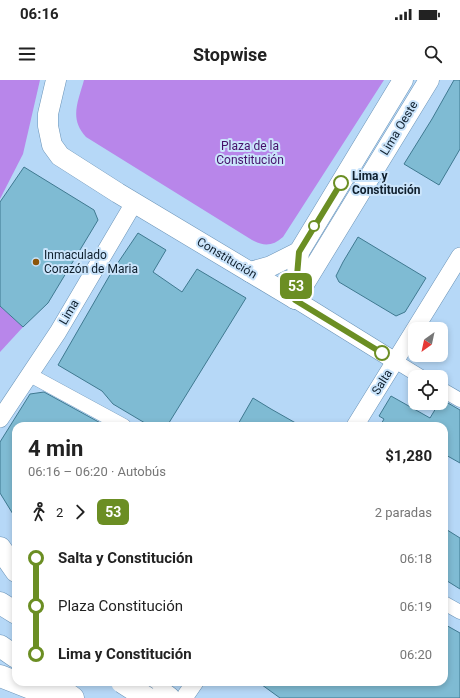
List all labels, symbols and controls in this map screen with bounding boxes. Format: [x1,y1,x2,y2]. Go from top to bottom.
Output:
text: 06:16 [20,5,59,23]
icon: menu [16,43,38,65]
icon: search [422,43,444,65]
text: Stopwise [193,44,267,65]
street label: Lima Oeste [377,98,421,158]
park label: Plaza de la Constitución [216,139,284,167]
place label: Lima y Constitución [352,169,421,197]
marker: Lima y Constitución [333,175,349,191]
unlabelled marker [308,220,320,232]
street label: Constitución [194,235,260,281]
place label: Inmaculado Corazón de Maria [44,248,138,276]
marker: Inmaculado Corazón de Maria [31,257,41,267]
line badge: 53 [278,273,314,299]
text: 53 [288,278,304,294]
street label: Lima [56,297,82,327]
north arrow [408,322,448,362]
map controls [408,322,448,410]
unlabelled marker [374,345,390,361]
street label: Salta [369,367,395,397]
button: locate [408,370,448,410]
text: 4 min [28,436,83,461]
text: $1,280 [385,447,432,465]
text: 06:16 – 06:20 · Autobús [28,464,166,479]
icon: walk [28,501,50,523]
icon: forward [69,501,91,523]
text: 53 [105,504,121,520]
text: 2 [56,505,63,520]
text: 2 paradas [375,505,432,520]
text: Salta y Constitución [58,549,193,567]
text: 06:18 [400,551,432,566]
text: Plaza Constitución [58,597,183,615]
text: 06:19 [400,599,432,614]
text: Lima y Constitución [58,645,192,663]
text: 06:20 [400,647,432,662]

